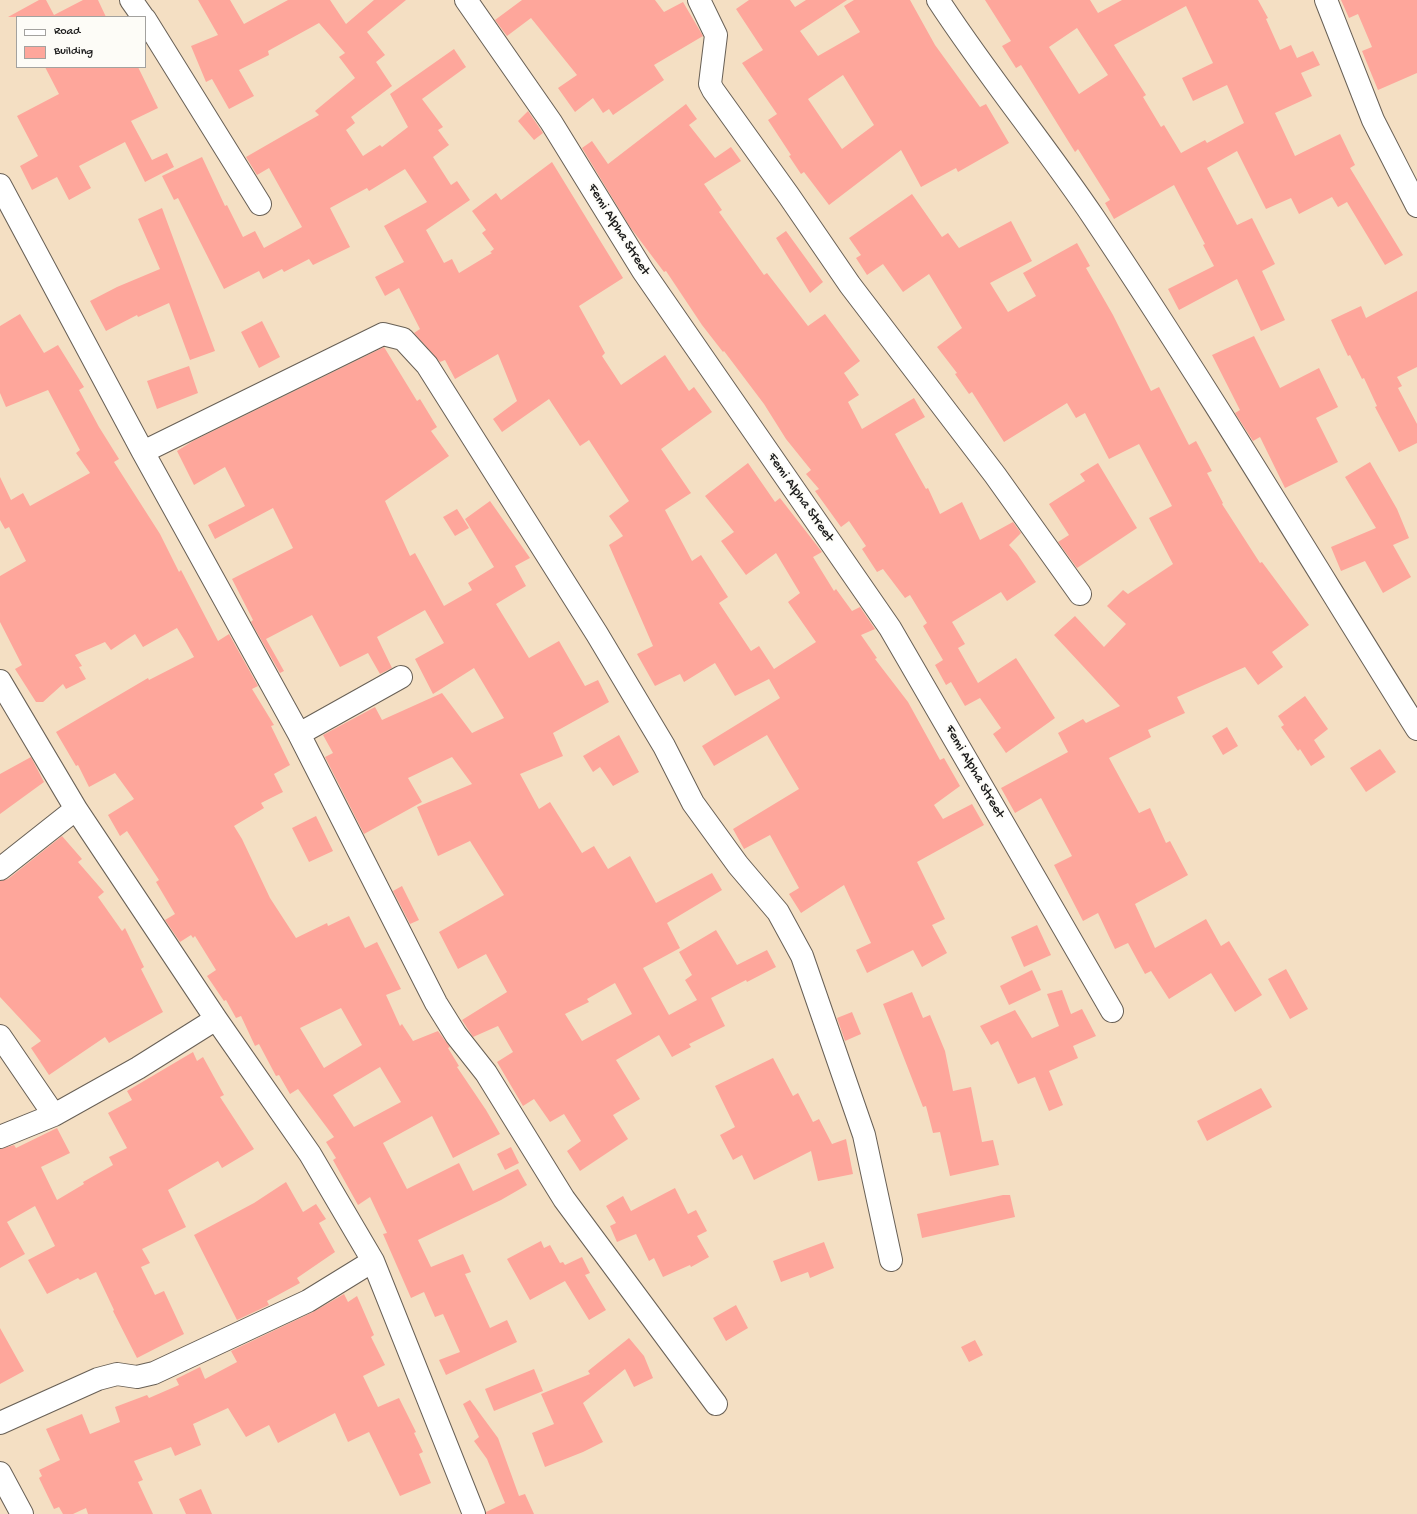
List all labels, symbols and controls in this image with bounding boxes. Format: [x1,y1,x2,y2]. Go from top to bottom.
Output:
legend [16,16,146,68]
text: Road [54,25,80,39]
text: Building [54,45,93,59]
street label: Femi Alpha Street [583,181,653,279]
street label: Femi Alpha Street [763,450,837,546]
street label: Femi Alpha Street [941,722,1007,822]

